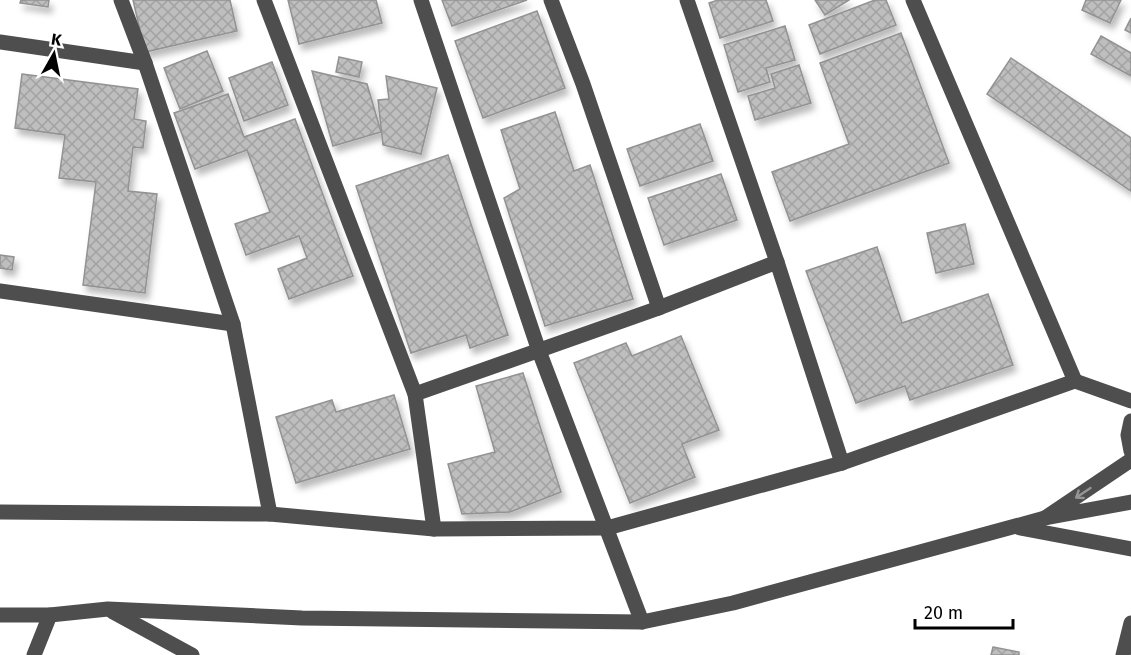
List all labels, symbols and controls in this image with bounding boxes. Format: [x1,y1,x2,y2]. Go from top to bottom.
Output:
north arrow [24,24,84,84]
text: K [50,30,64,50]
one-way arrow [1075,487,1091,499]
scale bar [915,592,1012,630]
text: 20 m [924,602,963,624]

